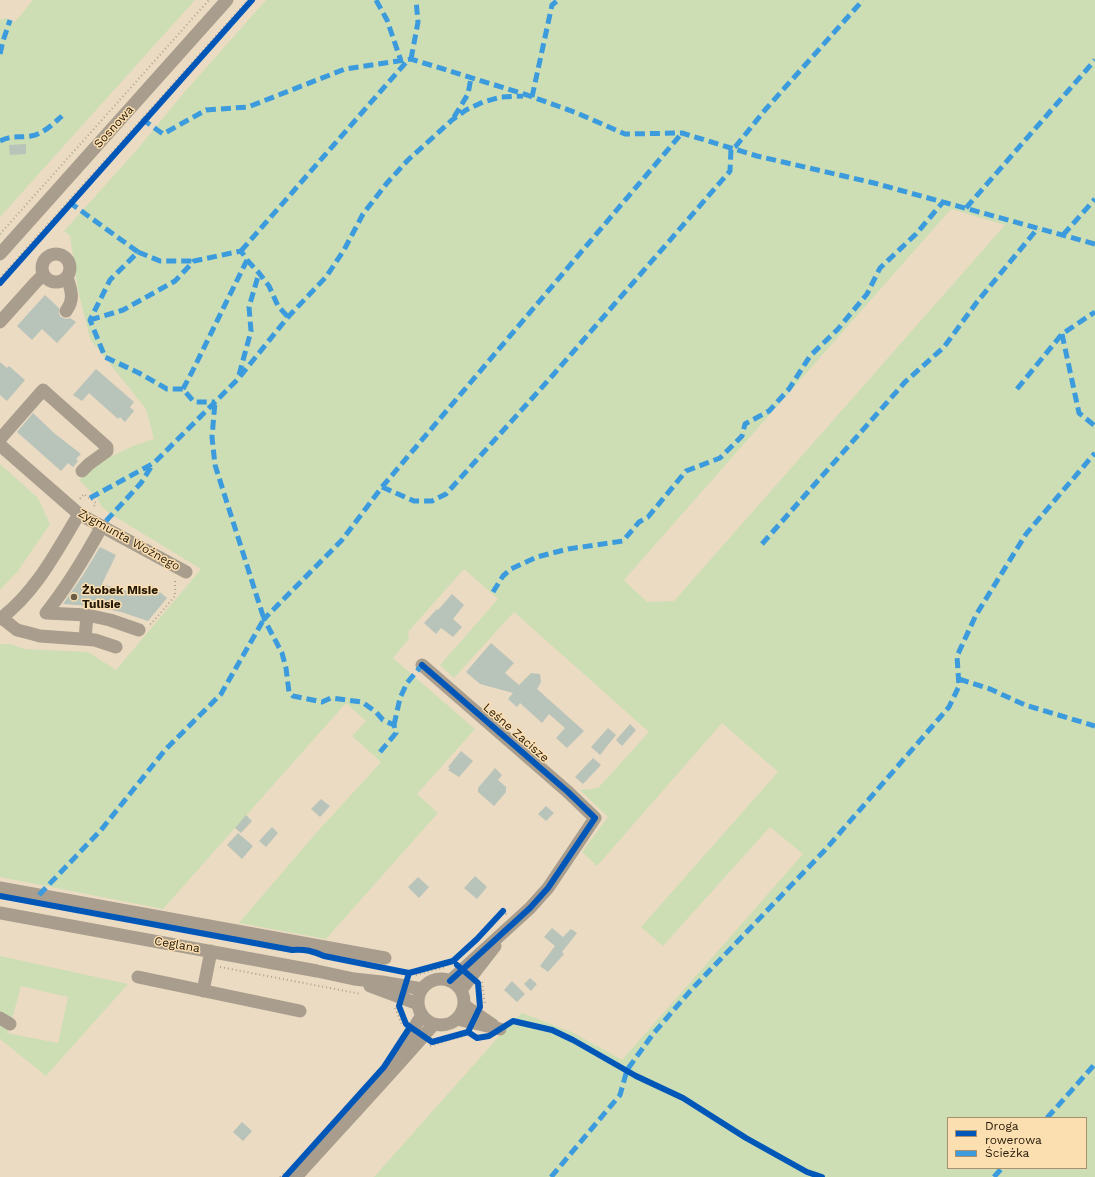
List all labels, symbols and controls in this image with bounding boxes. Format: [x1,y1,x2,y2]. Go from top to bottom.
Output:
street label: Sosnowa [91,103,137,151]
street label: Zygmunta Woźnego [76,506,182,574]
place label: Żłobek Misie Tulisie [82,583,158,611]
marker: Żłobek Misie Tulisie [69,592,79,602]
street label: Leśne Zacisze [480,700,552,766]
street label: Ceglana [153,934,201,956]
legend [947,1117,1087,1169]
text: Droga rowerowa [985,1119,1042,1147]
text: Ścieżka [985,1146,1029,1160]

